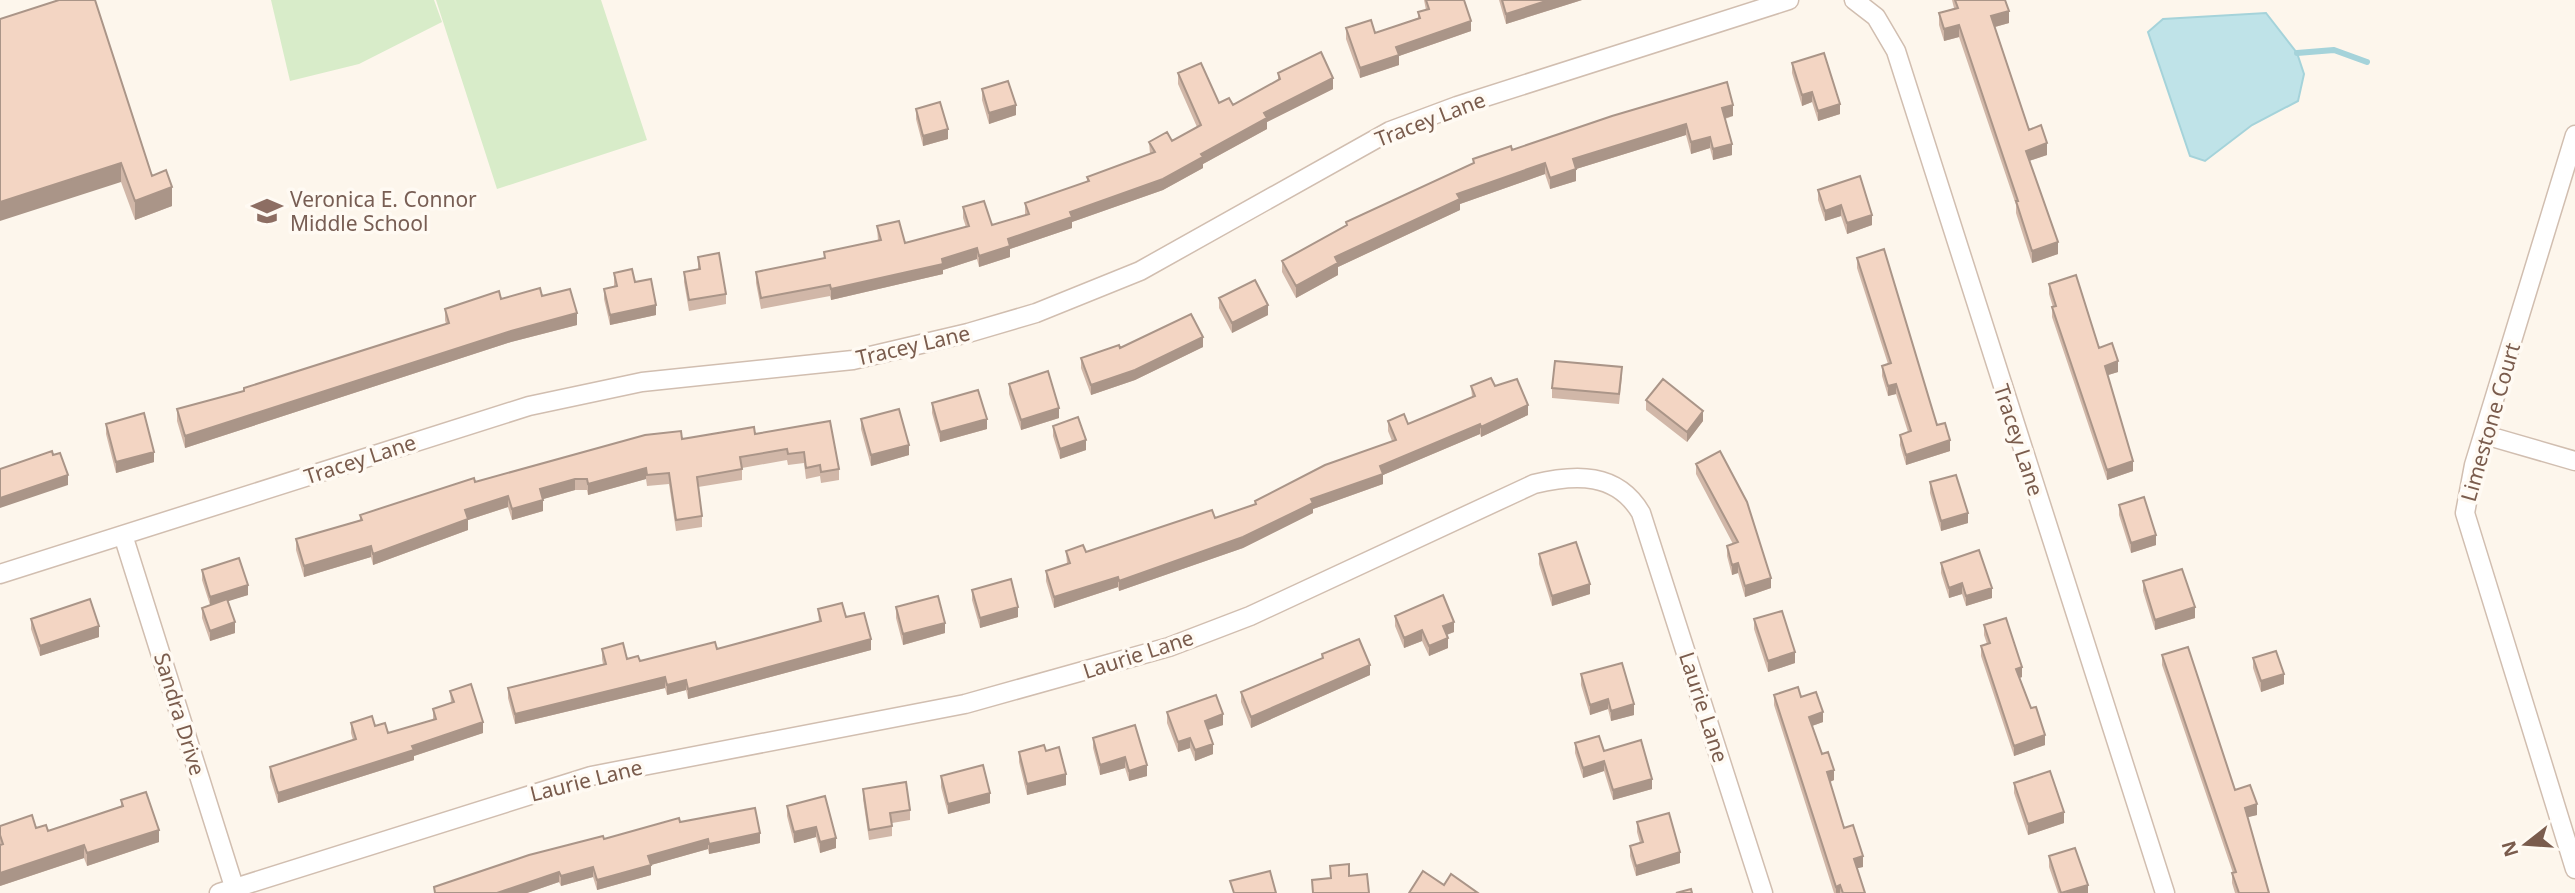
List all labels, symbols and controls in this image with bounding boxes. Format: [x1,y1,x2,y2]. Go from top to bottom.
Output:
street label: Tracey Lane [1371,85,1489,153]
place label: Veronica E. Connor Middle School [290,185,477,237]
school or university icon: Veronica E. Connor Middle School [250,194,284,228]
street label: Tracey Lane [853,318,973,372]
street label: Limestone Court [2454,339,2526,505]
street label: Tracey Lane [1988,381,2050,499]
street label: Tracey Lane [301,428,419,490]
street label: Laurie Lane [1079,623,1197,685]
street label: Laurie Lane [1673,648,1735,766]
street label: Sandra Drive [148,649,212,779]
street label: Laurie Lane [527,753,645,807]
north arrow [2491,809,2561,879]
text: N [2495,838,2524,860]

